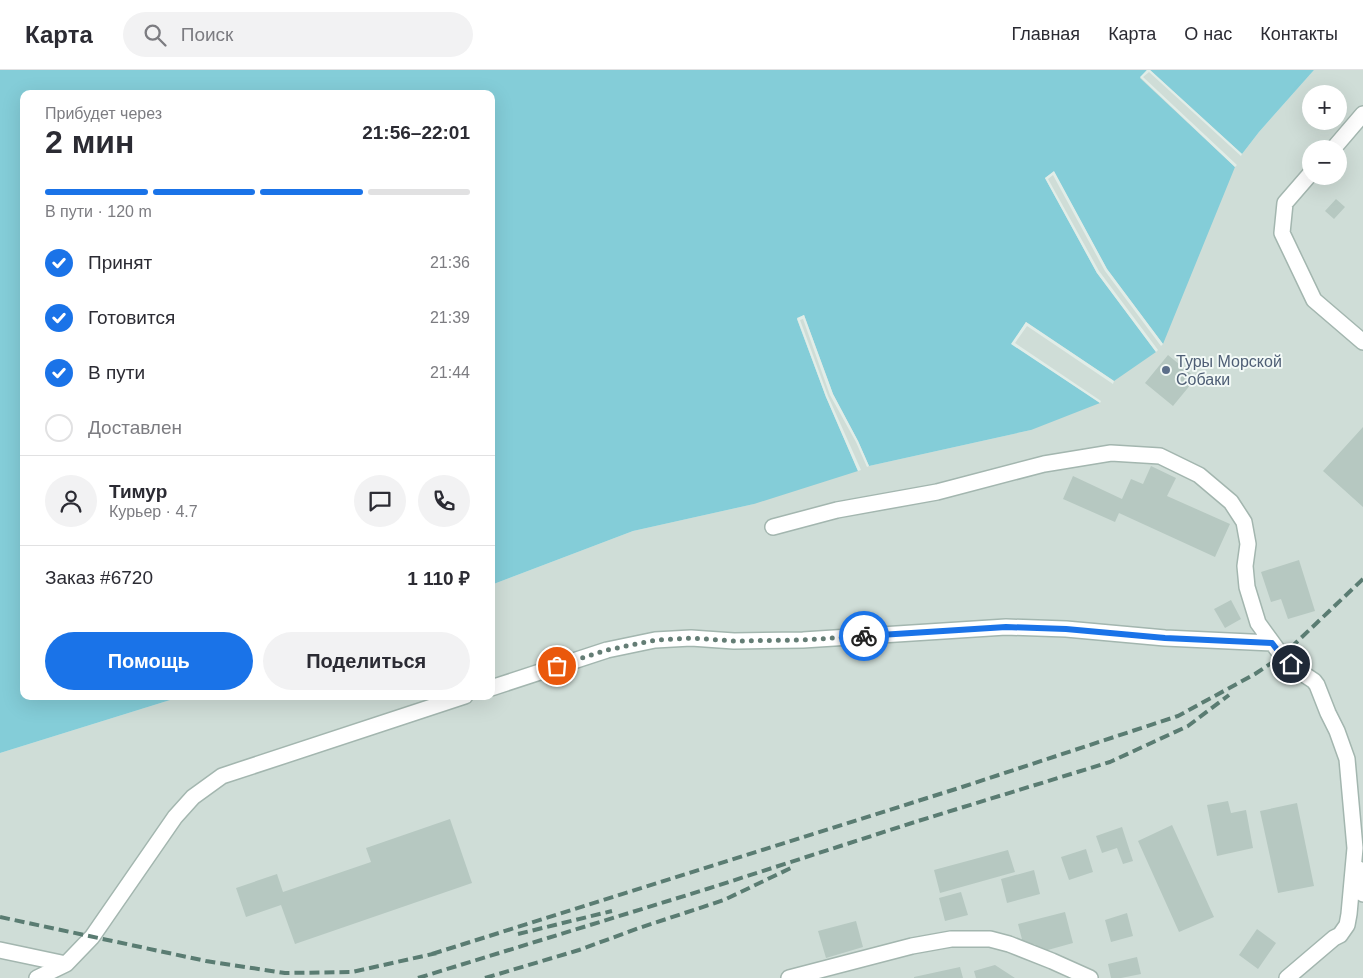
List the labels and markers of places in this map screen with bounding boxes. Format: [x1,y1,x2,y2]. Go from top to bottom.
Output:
place label: Туры Морской Собаки [1176,353,1282,388]
marker: Туры Морской Собаки [1160,364,1172,376]
pin [1270,643,1312,685]
pin [536,645,578,687]

